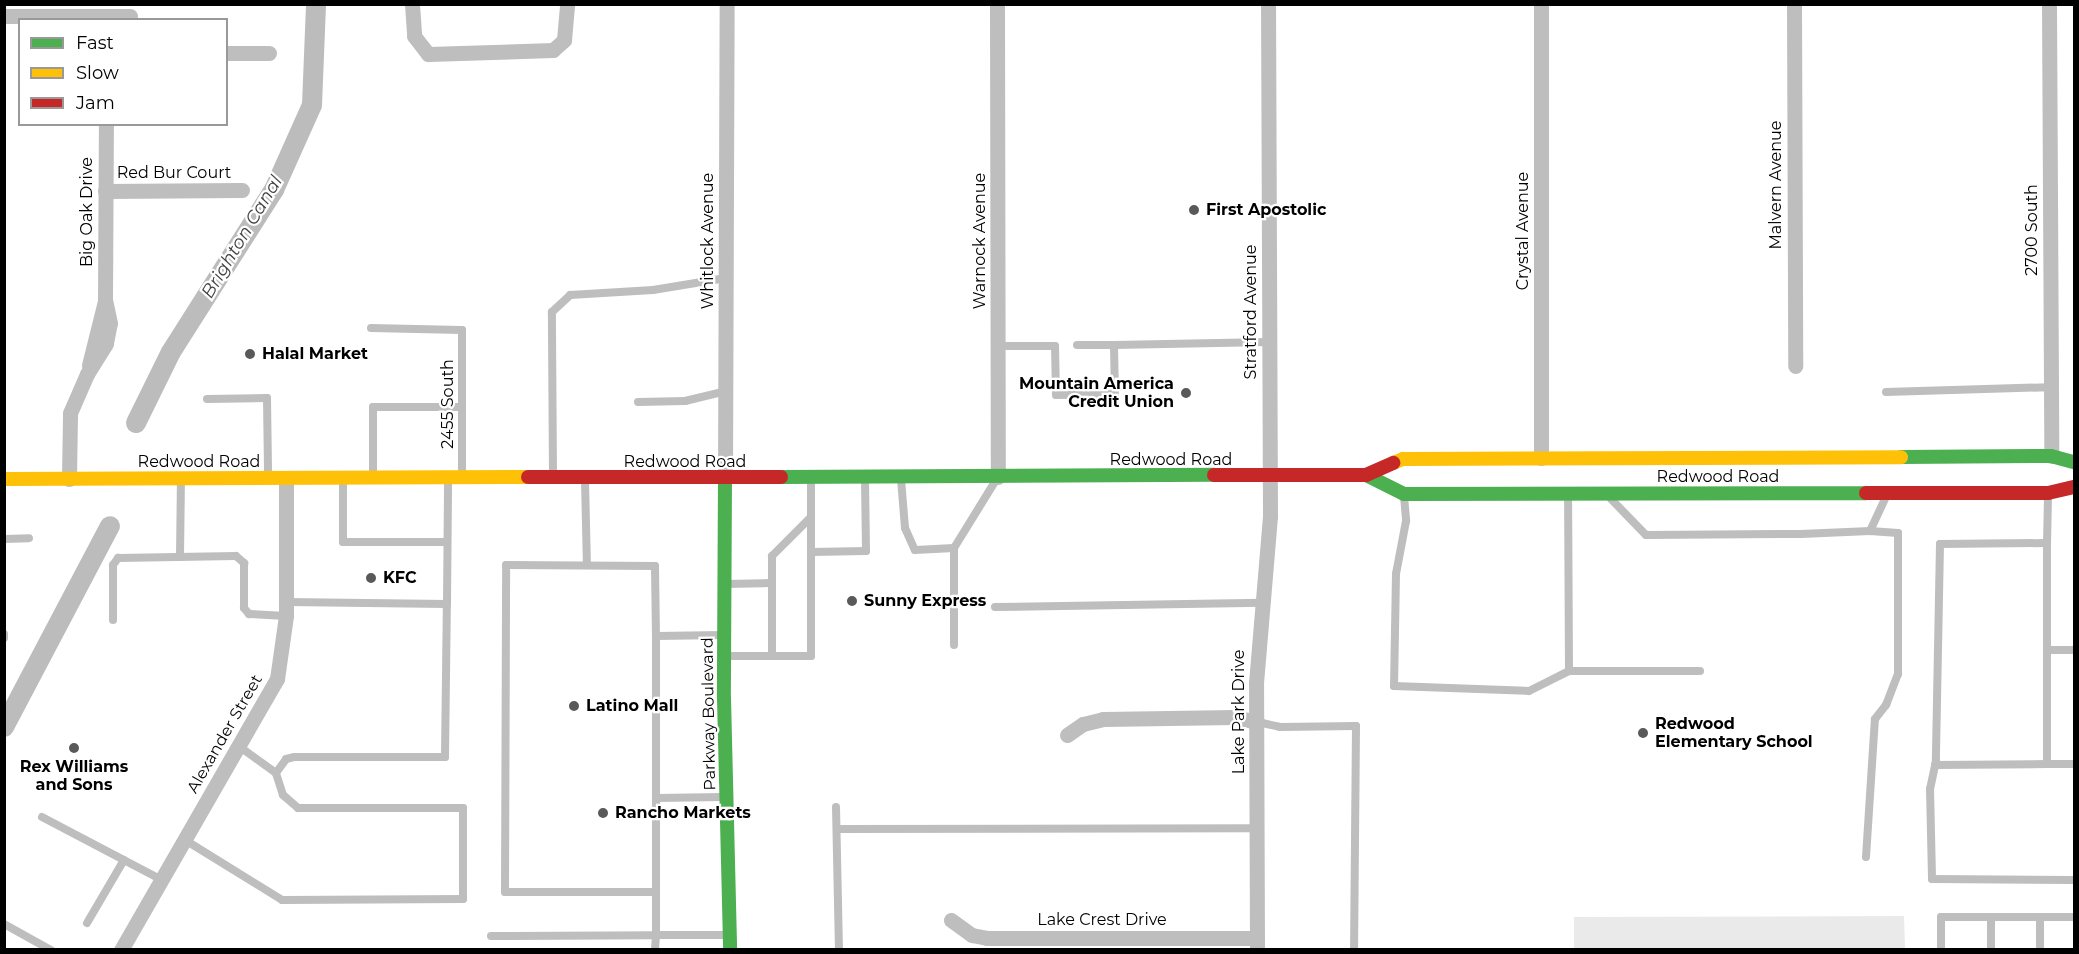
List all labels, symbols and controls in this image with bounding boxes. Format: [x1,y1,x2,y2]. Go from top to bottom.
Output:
legend [18,18,228,126]
text: Fast [76,32,114,54]
text: Slow [76,62,119,84]
text: Jam [76,92,115,114]
street label: Malvern Avenue [1766,121,1786,249]
street label: Big Oak Drive [77,157,97,267]
street label: Red Bur Court [117,163,231,183]
water label: Brighton Canal [197,172,287,302]
street label: Crystal Avenue [1513,172,1533,290]
street label: Whitlock Avenue [698,173,718,309]
street label: Warnock Avenue [970,173,990,309]
street label: 2700 South [2022,184,2042,276]
place label: First Apostolic [1206,200,1326,220]
marker: First Apostolic [1187,203,1201,217]
street label: Stratford Avenue [1241,245,1261,379]
place label: Halal Market [262,344,368,364]
marker: Halal Market [243,347,257,361]
street label: 2455 South [438,359,458,449]
place label: Mountain America Credit Union [1019,374,1174,412]
marker: Mountain America Credit Union [1179,386,1193,400]
street label: Redwood Road [1110,450,1232,470]
street label: Redwood Road [138,452,260,472]
street label: Redwood Road [624,452,746,472]
street label: Redwood Road [1657,467,1779,487]
place label: KFC [383,568,417,588]
marker: KFC [364,571,378,585]
place label: Sunny Express [864,591,986,611]
marker: Sunny Express [845,594,859,608]
street label: Parkway Boulevard [698,637,720,791]
street label: Lake Park Drive [1229,650,1249,774]
street label: Alexander Street [183,671,267,797]
place label: Latino Mall [586,696,678,716]
marker: Latino Mall [567,699,581,713]
place label: Redwood Elementary School [1655,714,1813,752]
marker: Redwood Elementary School [1636,726,1650,740]
marker: Rex Williams and Sons [67,741,81,755]
place label: Rex Williams and Sons [20,757,128,795]
place label: Rancho Markets [615,803,751,823]
marker: Rancho Markets [596,806,610,820]
street label: Lake Crest Drive [1037,910,1167,930]

